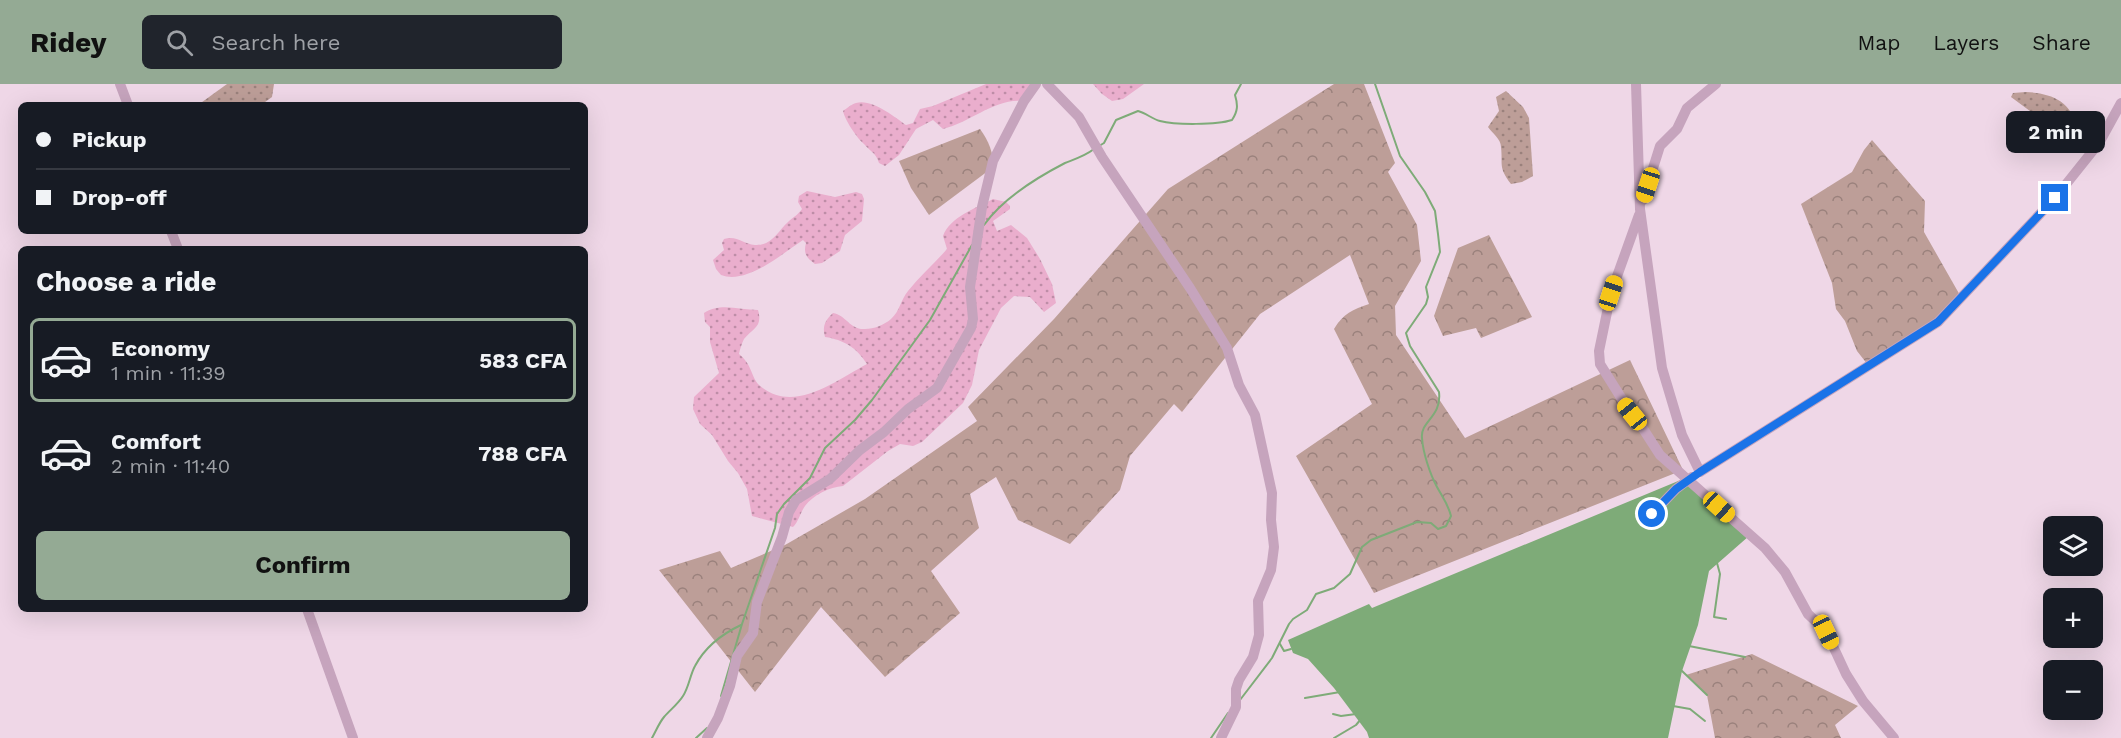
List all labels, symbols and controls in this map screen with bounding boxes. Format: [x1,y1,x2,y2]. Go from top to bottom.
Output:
search box [142,15,562,69]
text: Ridey [30,26,106,59]
icon: search [163,26,196,59]
text: Search here [211,30,340,55]
text: Map [1857,30,1900,55]
text: Layers [1933,30,1999,55]
text: Share [2032,30,2091,55]
callout: 2 min [2006,111,2104,153]
text: 2 min [2028,120,2083,144]
text: Pickup [72,127,147,152]
car [1634,165,1662,205]
route end [2041,184,2068,211]
text: Drop-off [72,185,167,210]
text: Choose a ride [36,266,216,298]
car [1597,273,1625,313]
icon: car [39,333,93,387]
text: Economy [111,336,210,361]
text: 583 CFA [479,348,567,373]
text: 1 min · 11:39 [111,361,226,385]
car [1614,394,1650,434]
icon: car [39,426,93,480]
text: Comfort [111,429,201,454]
text: 788 CFA [478,441,567,466]
text: 2 min · 11:40 [111,454,230,478]
car [1700,488,1738,526]
route start [1638,500,1665,527]
map controls [2043,516,2103,720]
button: layers [2043,516,2103,576]
button: Confirm [36,531,570,600]
button: + [2043,588,2103,648]
car [1810,612,1842,652]
button: − [2043,660,2103,720]

